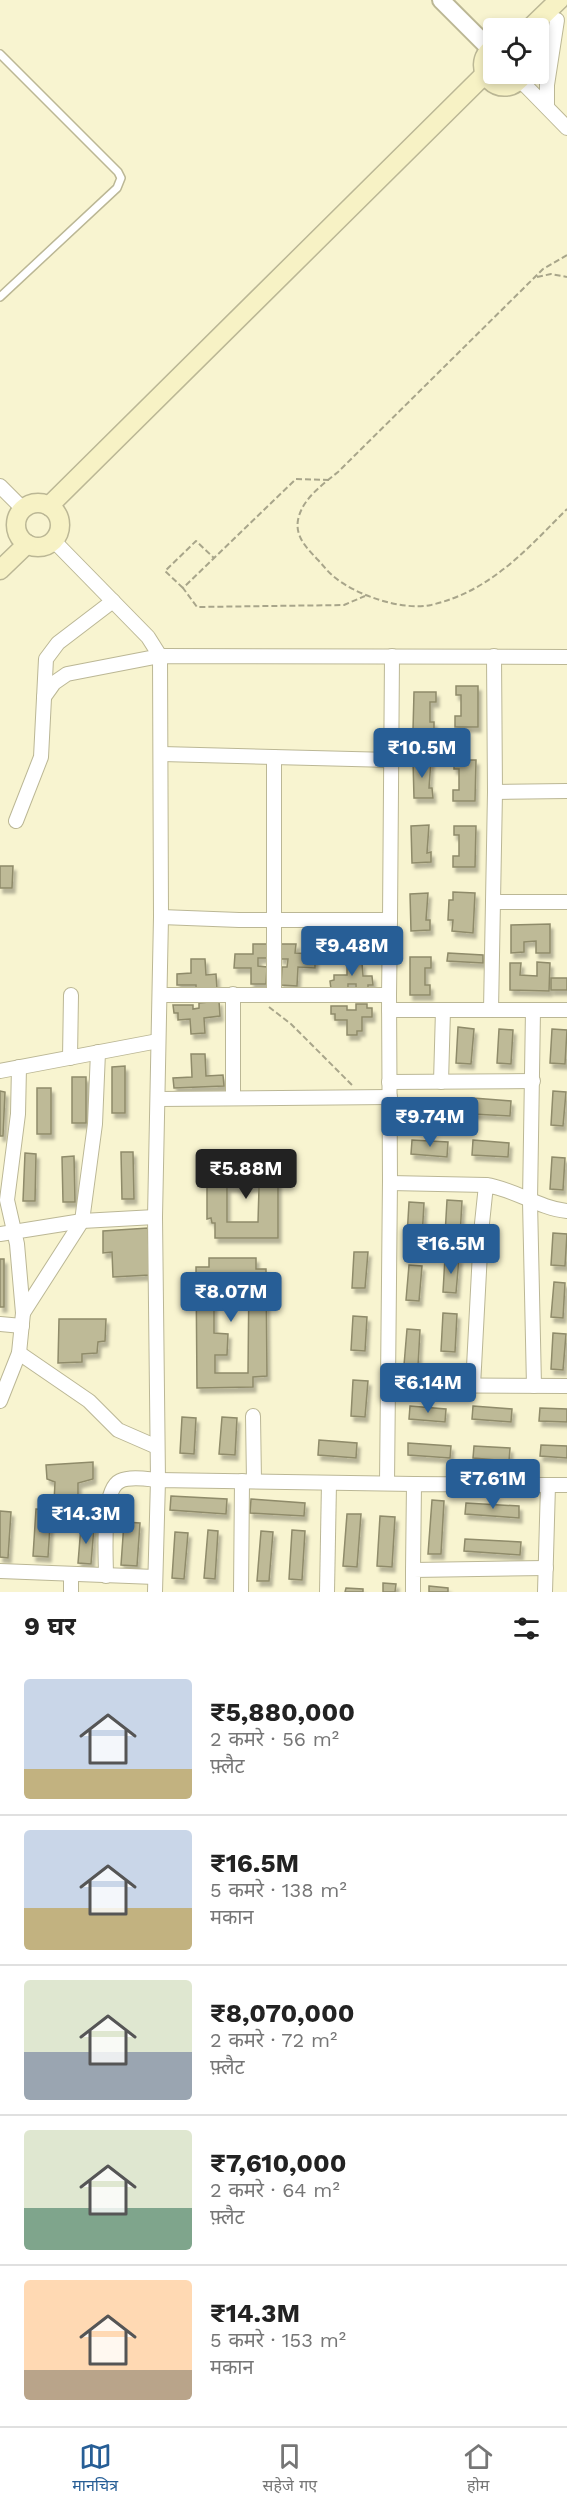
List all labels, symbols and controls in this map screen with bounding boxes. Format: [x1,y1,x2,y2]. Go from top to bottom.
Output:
map controls [483,18,549,84]
button: locate [483,18,549,84]
pin: ₹10.5M [373,728,471,779]
text: ₹10.5M [388,735,457,759]
pin: ₹9.48M [303,926,401,977]
text: ₹9.48M [315,933,389,957]
pin: ₹9.74M [381,1097,479,1148]
text: ₹9.74M [395,1104,465,1128]
pin: ₹5.88M [197,1149,295,1200]
text: ₹5.88M [210,1156,282,1180]
pin: ₹16.5M [402,1224,500,1275]
text: ₹16.5M [417,1231,485,1255]
pin: ₹8.07M [182,1272,280,1323]
text: ₹8.07M [195,1279,267,1303]
pin: ₹6.14M [379,1363,477,1414]
text: ₹6.14M [394,1370,462,1394]
pin: ₹7.61M [444,1459,542,1510]
text: ₹7.61M [460,1466,526,1490]
pin: ₹14.3M [37,1494,135,1545]
text: ₹14.3M [51,1501,121,1525]
text: 9 घर [24,1611,76,1641]
icon: filters [510,1612,543,1645]
text: ₹5,880,000 [210,1697,355,1727]
icon: home [72,1703,144,1775]
text: 2 कमरे · 56 m² [210,1727,339,1751]
text: फ़्लैट [210,1754,245,1778]
text: ₹16.5M [210,1848,299,1878]
icon: home [72,1854,144,1926]
text: 5 कमरे · 138 m² [210,1878,347,1902]
text: मकान [210,1905,254,1929]
text: ₹8,070,000 [210,1998,354,2028]
icon: home [72,2004,144,2076]
text: 2 कमरे · 72 m² [210,2028,337,2052]
text: फ़्लैट [210,2055,245,2079]
text: ₹7,610,000 [210,2148,347,2178]
icon: home [72,2154,144,2226]
text: 2 कमरे · 64 m² [210,2178,340,2202]
text: फ़्लैट [210,2205,245,2229]
text: ₹14.3M [210,2298,300,2328]
icon: home [72,2304,144,2376]
text: 5 कमरे · 153 m² [210,2328,346,2352]
text: मकान [210,2355,254,2379]
tab: मानचित्र [72,2440,118,2498]
tab: सहेजे गए [263,2440,317,2498]
tab: होम [462,2440,495,2498]

